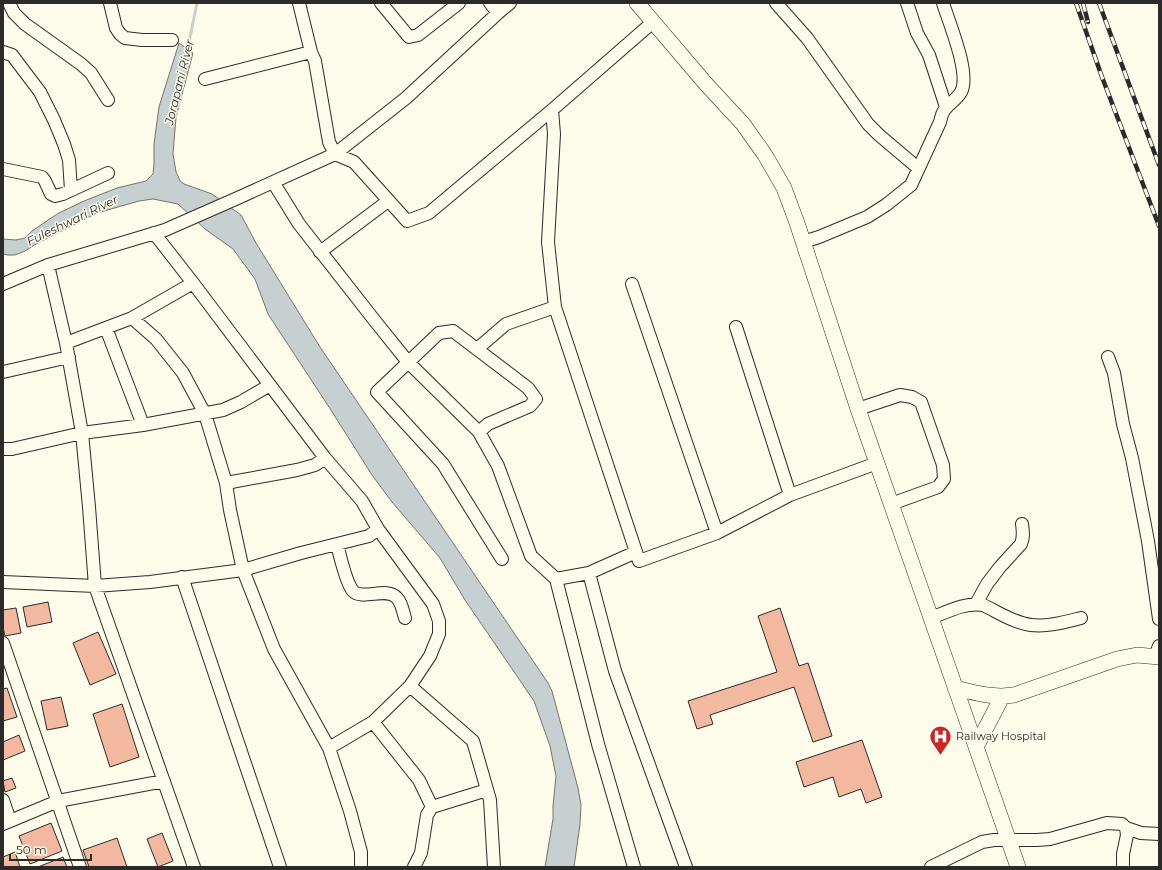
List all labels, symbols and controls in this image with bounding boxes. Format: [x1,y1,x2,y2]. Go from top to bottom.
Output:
water label: Jorapani River [161,38,197,127]
water label: Fuleshwari River [24,191,120,249]
hospital icon: Railway Hospital [928,723,954,756]
place label: Railway Hospital [956,729,1046,743]
scale bar [10,836,91,862]
text: 50 m [16,842,47,857]

